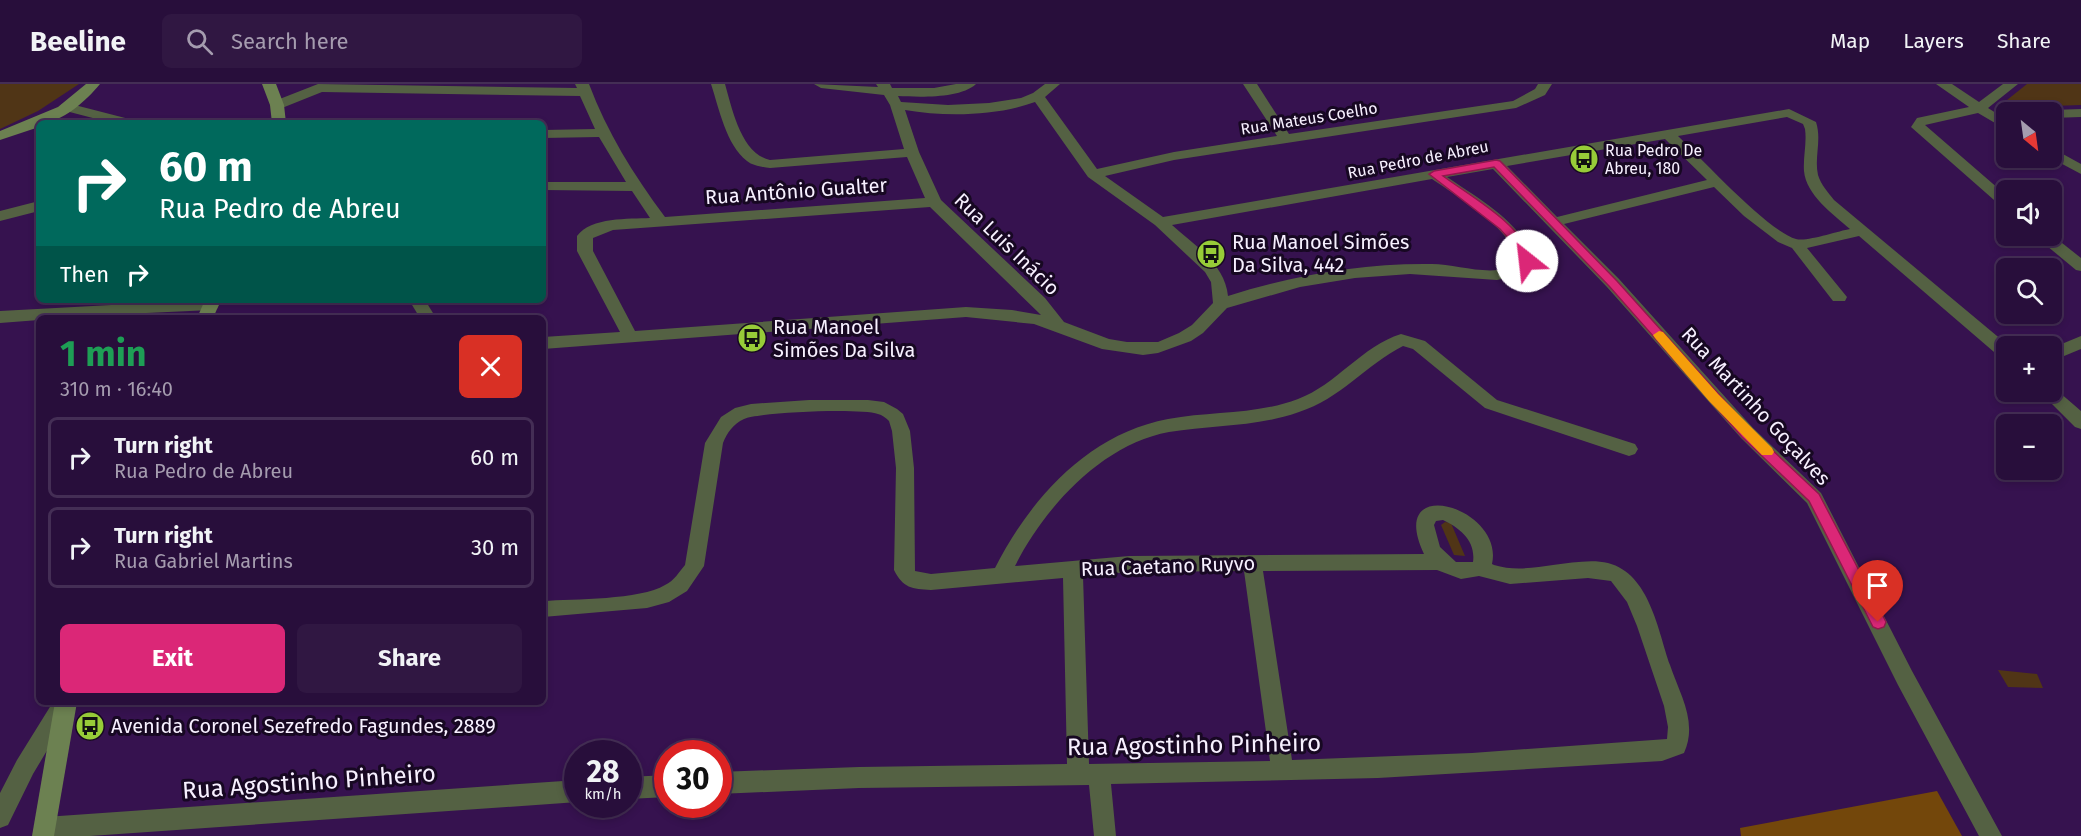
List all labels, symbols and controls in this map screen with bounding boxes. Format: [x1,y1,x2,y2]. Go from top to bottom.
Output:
search box [162,14,582,68]
text: Beeline [30,25,126,58]
icon: search [183,25,216,58]
text: Search here [231,28,349,55]
text: Map [1830,28,1870,54]
text: Layers [1903,28,1964,54]
text: Share [1997,28,2051,54]
street label: Rua Mateus Coelho [1239,98,1379,139]
north arrow [1996,102,2062,168]
map controls [1996,102,2062,480]
street label: Rua Pedro de Abreu [1346,136,1490,182]
place label: Rua Pedro De Abreu, 180 [1605,141,1702,178]
text: 60 m [159,142,253,192]
bus stop icon: Rua Pedro De Abreu, 180 [1568,143,1600,175]
icon: right [60,144,138,222]
street label: Rua Antônio Gualter [704,173,888,209]
button: sound [1996,180,2062,246]
street label: Rua Luis Inácio [949,188,1065,300]
text: Rua Pedro de Abreu [159,193,401,225]
position arrow [1495,229,1559,293]
place label: Rua Manoel Simões Da Silva, 442 [1232,230,1409,277]
bus stop icon: Rua Manoel Simões Da Silva, 442 [1195,238,1227,270]
icon: right [121,258,154,291]
button: search [1996,258,2062,324]
text: Then [60,261,109,288]
place label: Rua Manoel Simões Da Silva [773,315,915,362]
bus stop icon: Rua Manoel Simões Da Silva [736,322,768,354]
street label: Rua Martinho Goçalves [1676,322,1835,491]
text: 1 min [60,332,147,376]
button: close [459,335,522,398]
button: + [1996,336,2062,402]
text: 310 m · 16:40 [60,377,173,401]
button: − [1996,414,2062,480]
text: Turn right [114,432,213,459]
icon: right [63,441,96,474]
text: 60 m [470,444,519,471]
text: Rua Pedro de Abreu [114,459,293,483]
text: Turn right [114,522,213,549]
icon: right [63,531,96,564]
text: 30 m [471,534,519,561]
text: Rua Gabriel Martins [114,549,293,573]
street label: Rua Caetano Ruyvo [1080,551,1256,581]
pin [1852,560,1903,622]
icon: arrive [1861,569,1894,602]
button: Exit [60,624,285,693]
button: Share [297,624,522,693]
bus stop icon: Avenida Coronel Sezefredo Fagundes, 2889 [74,710,106,742]
place label: Avenida Coronel Sezefredo Fagundes, 2889 [111,714,496,738]
street label: Rua Agostinho Pinheiro [1067,729,1321,761]
speed limit sign: 30 [654,740,732,818]
text: 28 [587,754,619,790]
street label: Rua Agostinho Pinheiro [181,759,437,805]
text: km/h [584,785,622,803]

